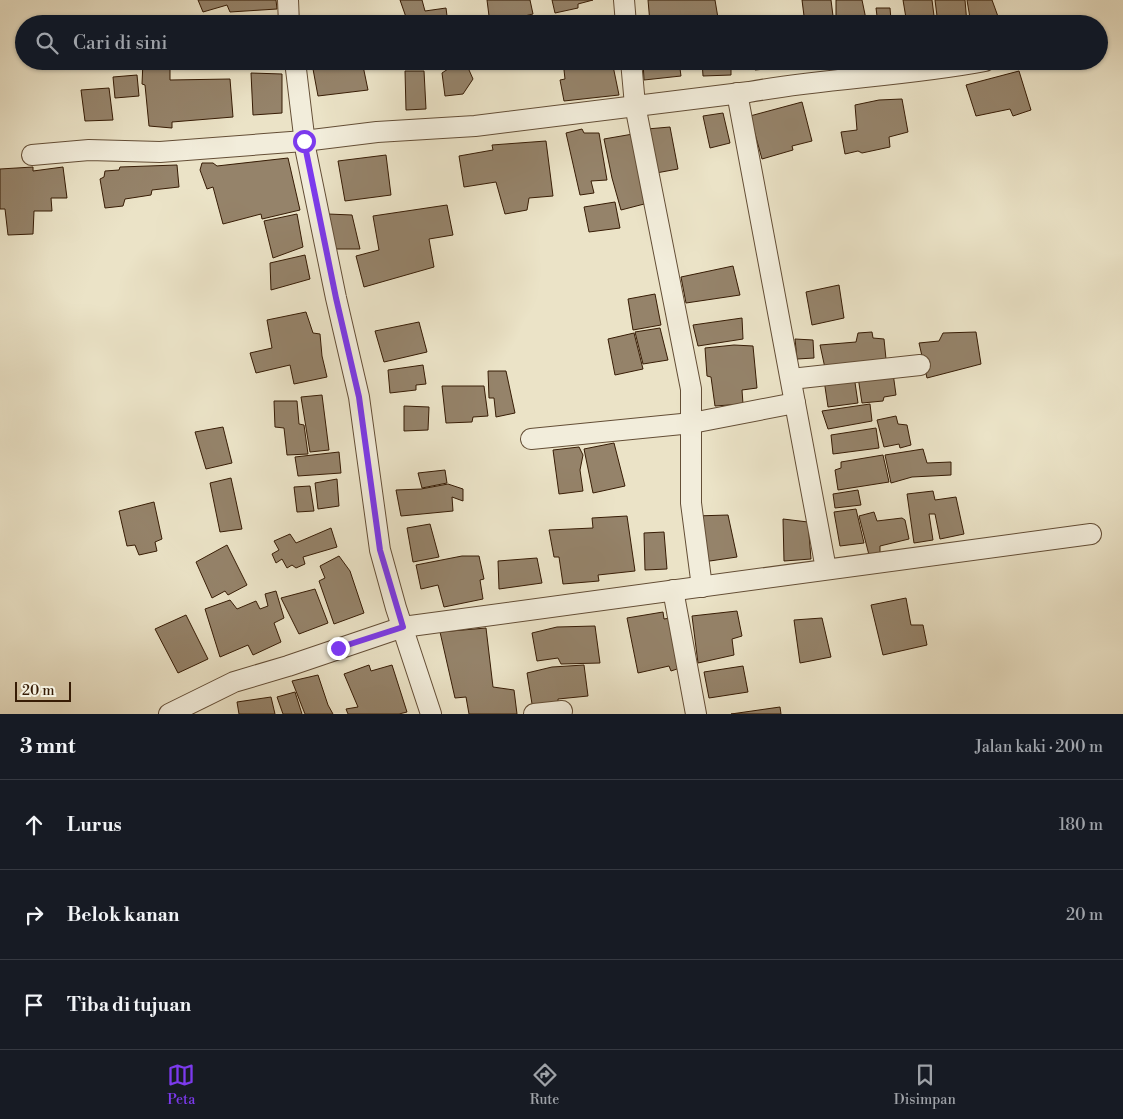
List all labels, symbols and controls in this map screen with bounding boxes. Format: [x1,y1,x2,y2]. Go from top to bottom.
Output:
search box [15,15,1108,70]
icon: search [33,29,61,57]
text: Cari di sini [73,31,168,55]
route start [293,130,316,153]
route end [327,637,350,660]
scale bar [15,679,71,702]
text: 20 m [22,682,54,700]
text: 3 mnt [20,734,75,760]
text: Jalan kaki · 200 m [975,737,1103,757]
icon: ahead [20,811,48,839]
text: Lurus [67,813,122,837]
text: 180 m [1059,815,1103,835]
icon: right [20,901,48,929]
text: Belok kanan [67,903,180,927]
text: 20 m [1066,905,1103,925]
icon: arrive [20,991,48,1019]
text: Tiba di tujuan [67,993,191,1017]
tab: Peta [167,1061,195,1109]
tab: Rute [530,1061,559,1109]
tab: Disimpan [894,1061,956,1109]

